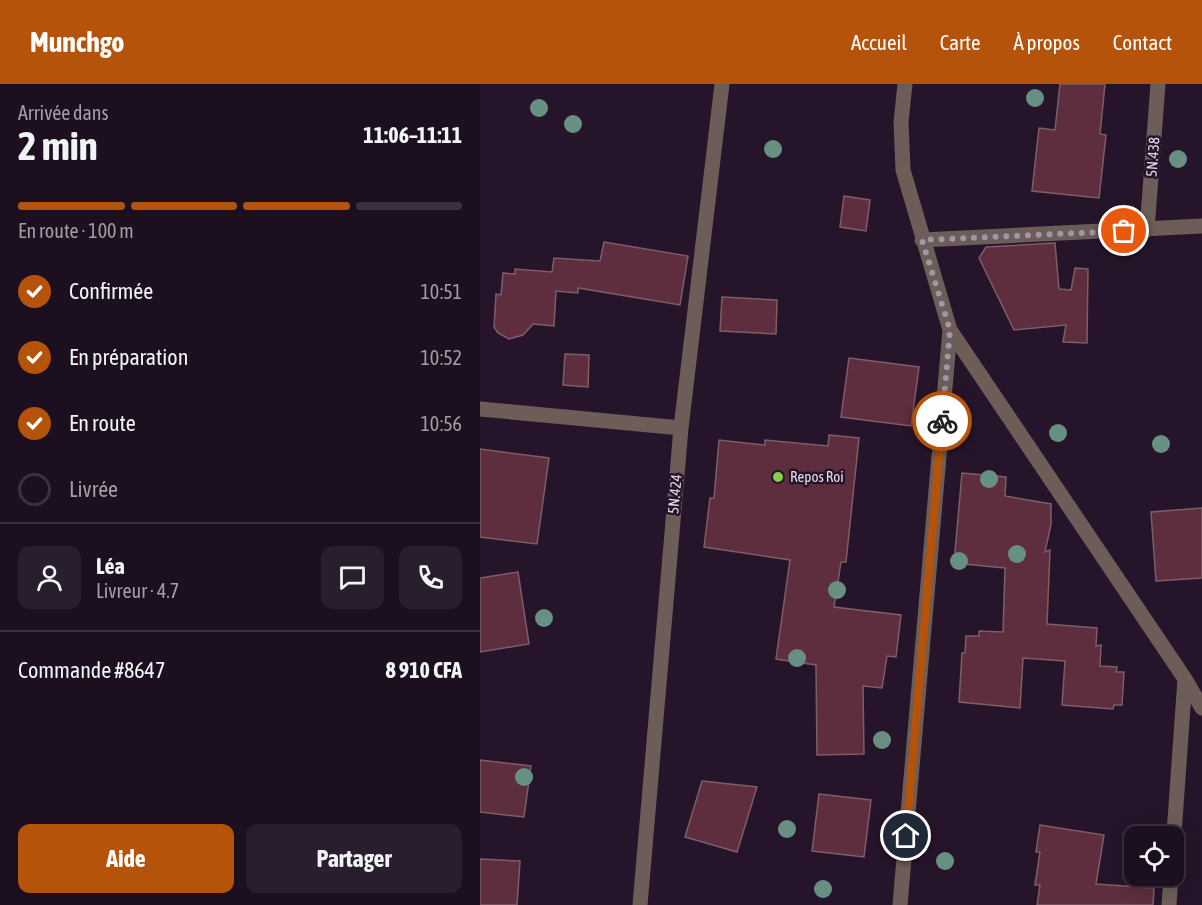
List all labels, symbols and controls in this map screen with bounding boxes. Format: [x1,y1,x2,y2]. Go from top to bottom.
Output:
text: Munchgo [30,26,124,58]
text: Accueil [851,30,907,54]
text: Carte [940,30,980,54]
text: À propos [1013,30,1080,54]
text: Contact [1113,30,1172,54]
text: Arrivée dans [18,101,109,124]
text: 11:06–11:11 [363,122,462,148]
text: 2 min [18,124,98,168]
street label: 5N.438 [1143,137,1162,177]
pin [1098,205,1149,256]
icon: bag [1107,214,1140,247]
text: En route · 100 m [18,219,134,242]
icon: check [18,275,51,308]
text: Confirmée [69,278,153,304]
text: 10:51 [420,280,462,303]
icon: check [18,341,51,374]
text: En préparation [69,344,188,370]
text: 10:52 [420,346,462,369]
courier [912,391,972,451]
icon: bike [926,405,959,438]
icon: check [18,407,51,440]
text: En route [69,410,136,436]
text: 10:56 [420,412,462,435]
place label: Repos Roi [790,468,844,485]
marker: Repos Roi [771,470,785,484]
street label: 5N.424 [664,473,685,514]
text: Livrée [69,476,118,502]
button: person [18,546,81,609]
button: chat [321,546,384,609]
button: phone [399,546,462,609]
text: Léa [96,553,125,579]
text: Livreur · 4.7 [96,579,179,602]
text: Commande #8647 [18,657,165,683]
text: 8 910 CFA [386,657,462,683]
pin [880,810,931,861]
icon: home [889,819,922,852]
button: Aide [18,824,234,893]
button: Partager [246,824,462,893]
map controls [1124,826,1184,886]
button: locate [1124,826,1184,886]

